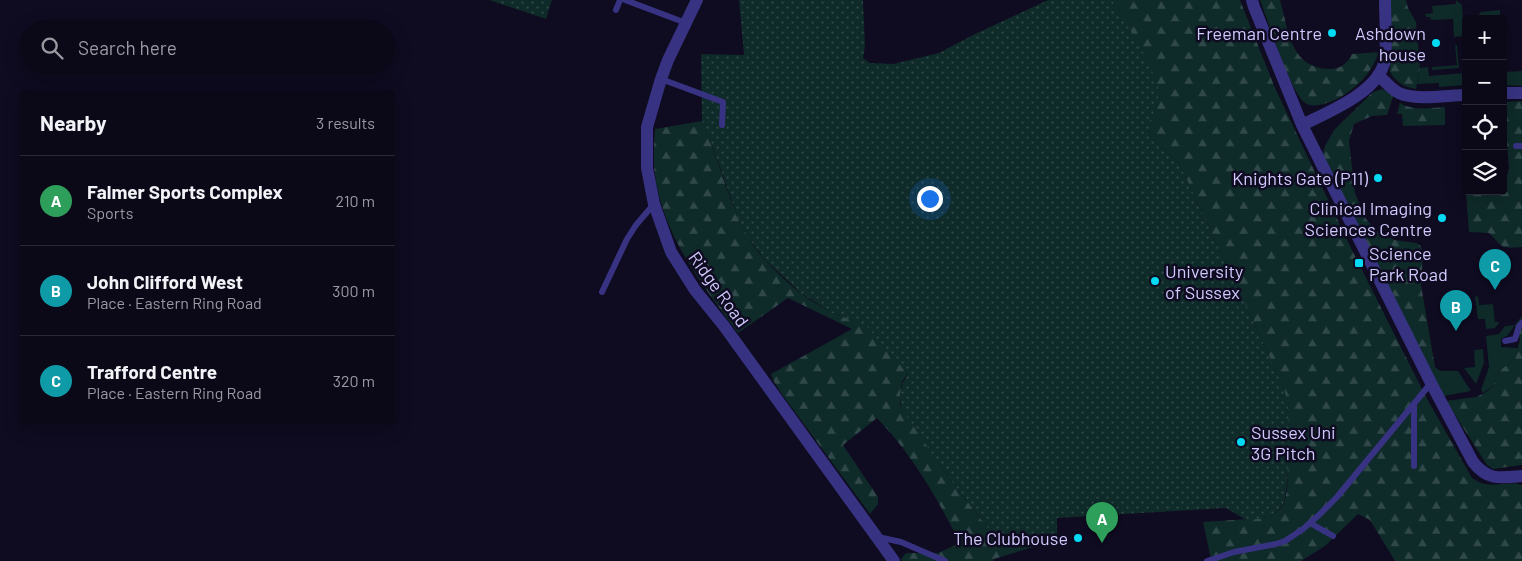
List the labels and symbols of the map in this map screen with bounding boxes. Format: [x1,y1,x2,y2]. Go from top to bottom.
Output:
place label: Freeman Centre [1196,22,1322,44]
place label: Ashdown house [1355,22,1426,65]
marker: Freeman Centre [1326,27,1338,39]
marker: Ashdown house [1430,37,1442,49]
place label: Knights Gate (P11) [1232,167,1368,189]
marker: Knights Gate (P11) [1372,172,1384,184]
your location [917,186,943,212]
place label: Clinical Imaging Sciences Centre [1305,197,1432,240]
marker: Clinical Imaging Sciences Centre [1436,212,1448,224]
place label: Science Park Road [1369,242,1448,285]
street label: Ridge Road [684,247,754,331]
pin: C [1479,249,1511,290]
marker: Science Park Road [1353,257,1365,269]
place label: University of Sussex [1165,260,1243,303]
marker: University of Sussex [1149,275,1161,287]
pin: B [1440,290,1472,331]
place label: Sussex Uni 3G Pitch [1251,421,1336,464]
marker: Sussex Uni 3G Pitch [1235,436,1247,448]
pin: A [1086,502,1118,543]
place label: The Clubhouse [953,527,1068,549]
marker: The Clubhouse [1072,532,1084,544]

